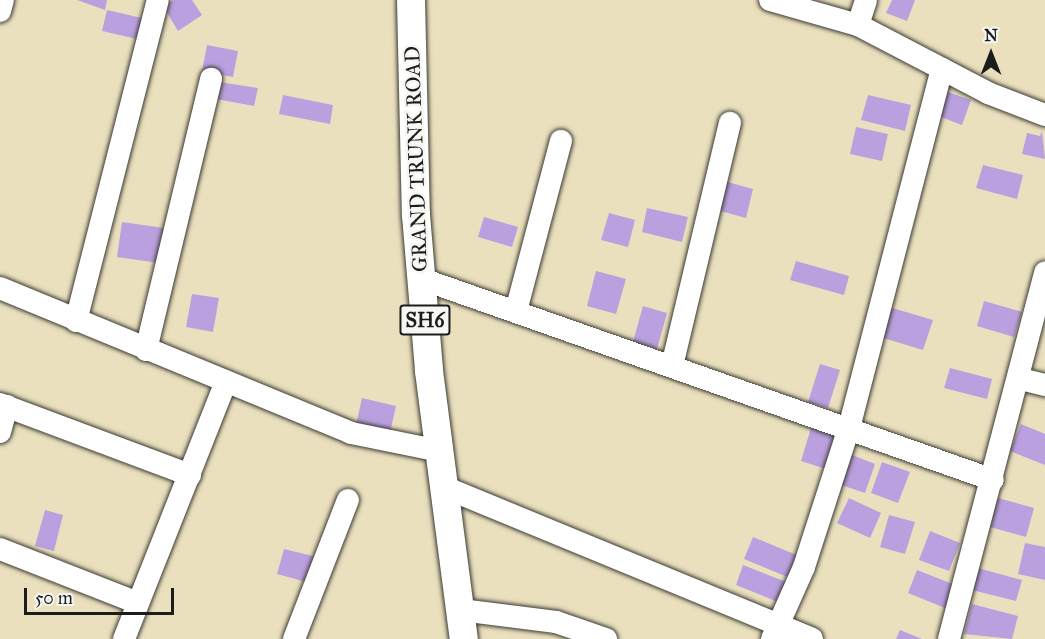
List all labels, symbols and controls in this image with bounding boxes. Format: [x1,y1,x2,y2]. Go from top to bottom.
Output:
north arrow [961,24,1021,84]
text: N [984,26,998,45]
street label: GRAND TRUNK ROAD [399,46,433,272]
road number: SH6 [398,303,452,337]
scale bar [27,576,177,614]
text: 50 m [35,587,73,609]

